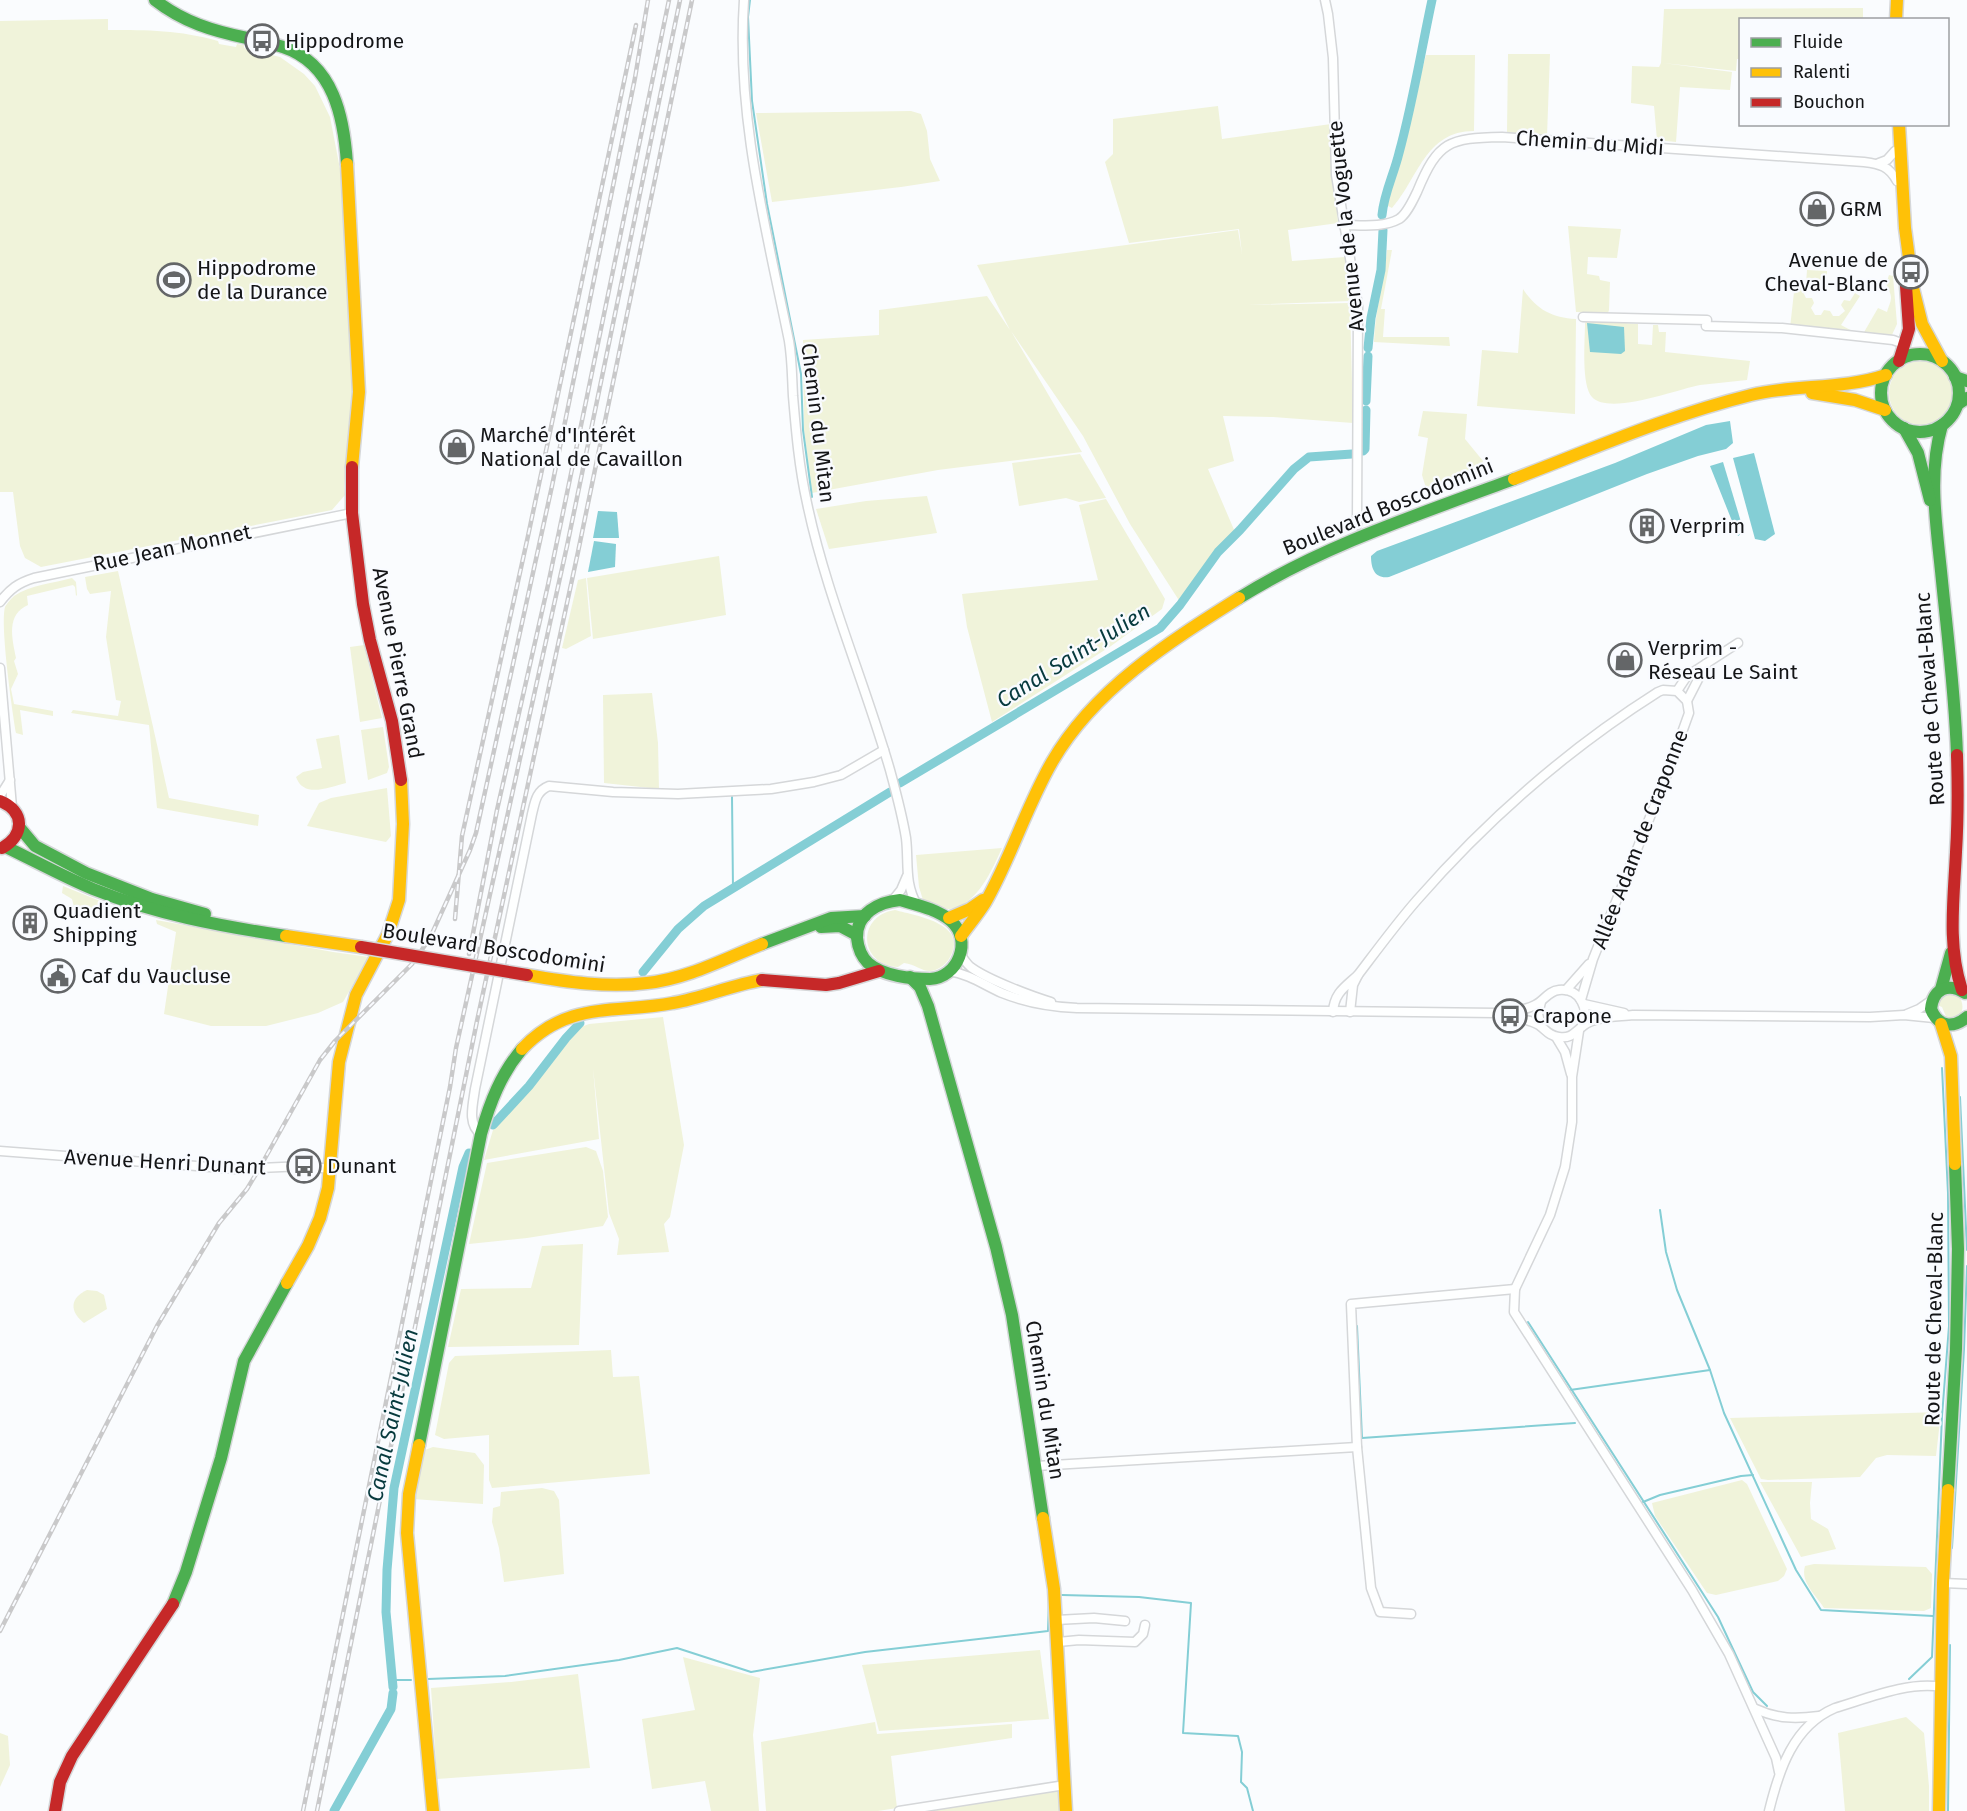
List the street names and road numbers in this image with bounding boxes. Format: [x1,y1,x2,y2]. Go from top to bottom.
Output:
street label: Avenue de la Voguette [1322,119,1370,333]
street label: Chemin du Midi [1515,125,1665,161]
street label: Chemin du Mitan [795,342,841,504]
street label: Boulevard Boscodomini [1279,453,1497,561]
street label: Rue Jean Monnet [90,518,254,577]
street label: Avenue Pierre Grand [367,565,429,761]
street label: Route de Cheval-Blanc [1910,591,1950,807]
street label: Allée Adam de Craponne [1586,726,1694,952]
street label: Boulevard Boscodomini [381,918,607,978]
street label: Avenue Henri Dunant [63,1144,267,1180]
street label: Route de Cheval-Blanc [1919,1212,1949,1426]
street label: Chemin du Mitan [1020,1319,1070,1481]

